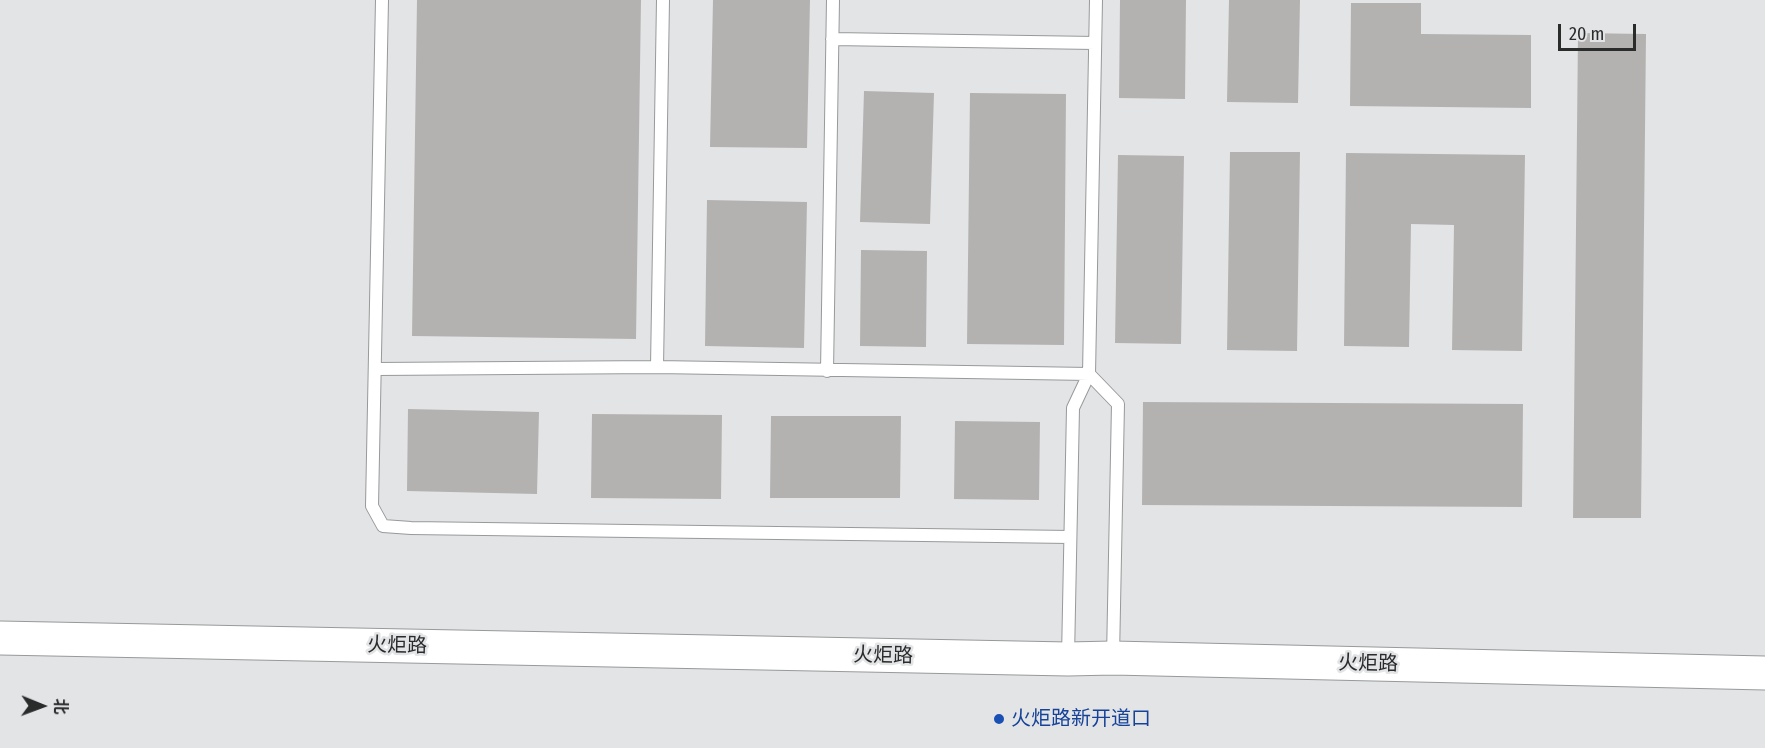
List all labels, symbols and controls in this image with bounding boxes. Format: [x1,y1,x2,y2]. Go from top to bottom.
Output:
scale bar [1561,12,1639,50]
text: 20 m [1569,23,1604,45]
street label: 火炬路 [367,633,427,659]
street label: 火炬路 [853,643,913,669]
street label: 火炬路 [1338,651,1398,677]
north arrow [12,676,72,736]
text: 北 [51,698,70,714]
place label: 火炬路新开道口 [1011,707,1151,731]
marker: 火炬路新开道口 [992,712,1006,726]

